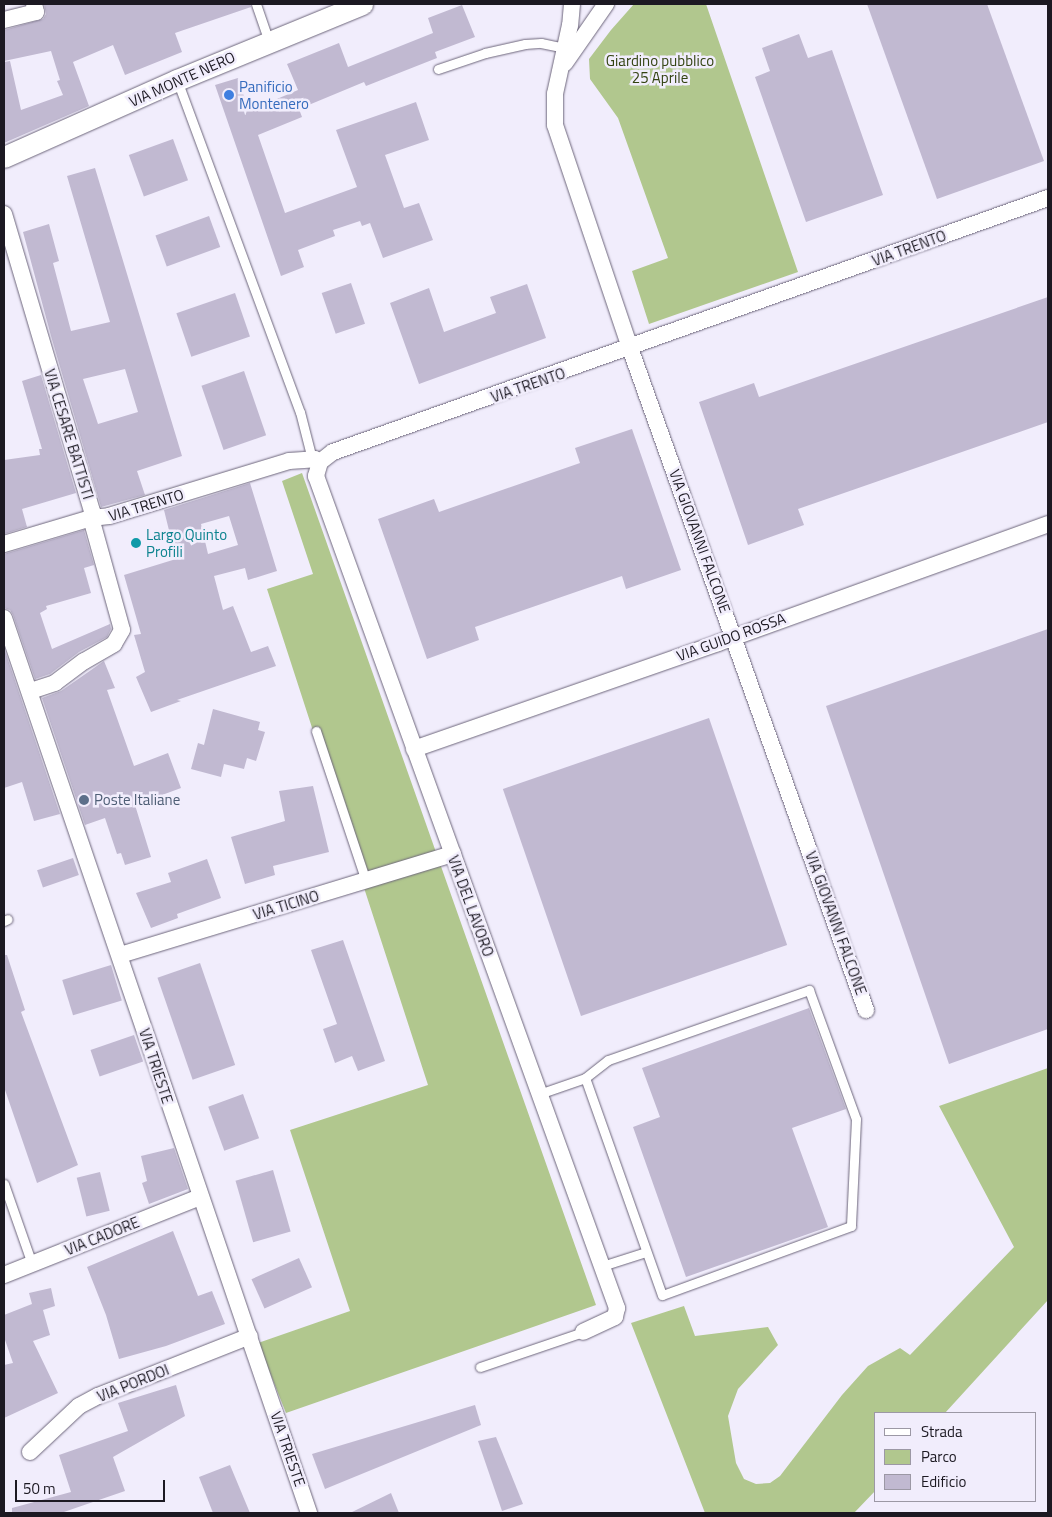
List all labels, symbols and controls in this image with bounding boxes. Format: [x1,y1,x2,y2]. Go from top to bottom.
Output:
street label: VIA MONTE NERO [126,48,238,110]
park label: Giardino pubblico 25 Aprile [606,51,714,86]
place label: Panificio Montenero [239,77,309,112]
marker: Panificio Montenero [223,89,235,101]
street label: VIA TRENTO [869,226,949,270]
street label: VIA TRENTO [488,364,568,406]
street label: VIA CESARE BATTISTI [41,367,97,501]
street label: VIA GIOVANNI FALCONE [666,467,734,615]
street label: VIA TRENTO [106,485,186,525]
place label: Largo Quinto Profili [146,525,227,560]
marker: Largo Quinto Profili [130,537,142,549]
street label: VIA GUIDO ROSSA [674,609,788,665]
place label: Poste Italiane [94,791,180,809]
marker: Poste Italiane [78,794,90,806]
street label: VIA GIOVANNI FALCONE [802,849,870,997]
street label: VIA DEL LAVORO [444,853,498,959]
street label: VIA TICINO [251,886,321,924]
street label: VIA TRIESTE [135,1026,177,1106]
street label: VIA CADORE [62,1213,142,1259]
street label: VIA PORDOI [94,1360,172,1406]
street label: VIA TRIESTE [267,1409,309,1489]
legend [874,1412,1037,1502]
text: Strada [921,1420,962,1443]
text: Parco [921,1445,957,1468]
scale bar [18,1470,168,1502]
text: Edificio [921,1470,966,1493]
text: 50 m [23,1477,56,1500]

